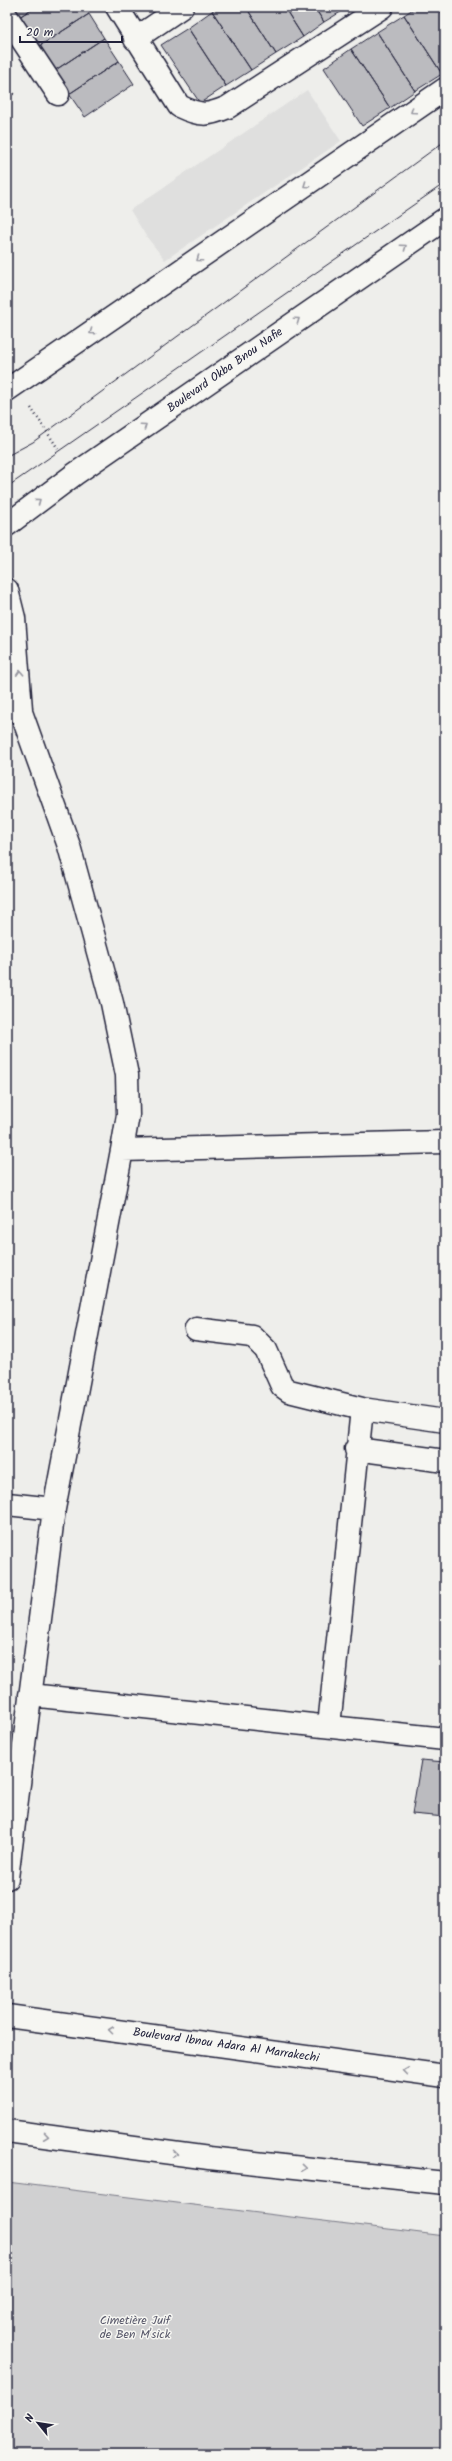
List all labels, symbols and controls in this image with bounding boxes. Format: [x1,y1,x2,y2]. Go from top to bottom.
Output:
scale bar [20,18,122,44]
text: 20 m [26,23,54,42]
one-way arrow [410,106,417,114]
one-way arrow [303,180,310,188]
one-way arrow [400,245,407,252]
one-way arrow [196,254,203,261]
one-way arrow [293,318,300,325]
street label: Boulevard Okba Bnou Nafie [163,322,287,417]
one-way arrow [89,327,96,334]
one-way arrow [140,424,147,431]
one-way arrow [34,498,41,506]
one-way arrow [15,670,24,676]
street label: Boulevard Ibnou Adara Al Marrakechi [132,2023,321,2068]
one-way arrow [108,2026,114,2035]
one-way arrow [403,2067,409,2076]
one-way arrow [43,2131,49,2140]
one-way arrow [171,2149,178,2158]
one-way arrow [301,2164,307,2173]
park label: Cimetière Juif de Ben M'sick [100,2311,172,2344]
north arrow [18,2403,58,2443]
text: N [21,2411,40,2426]

